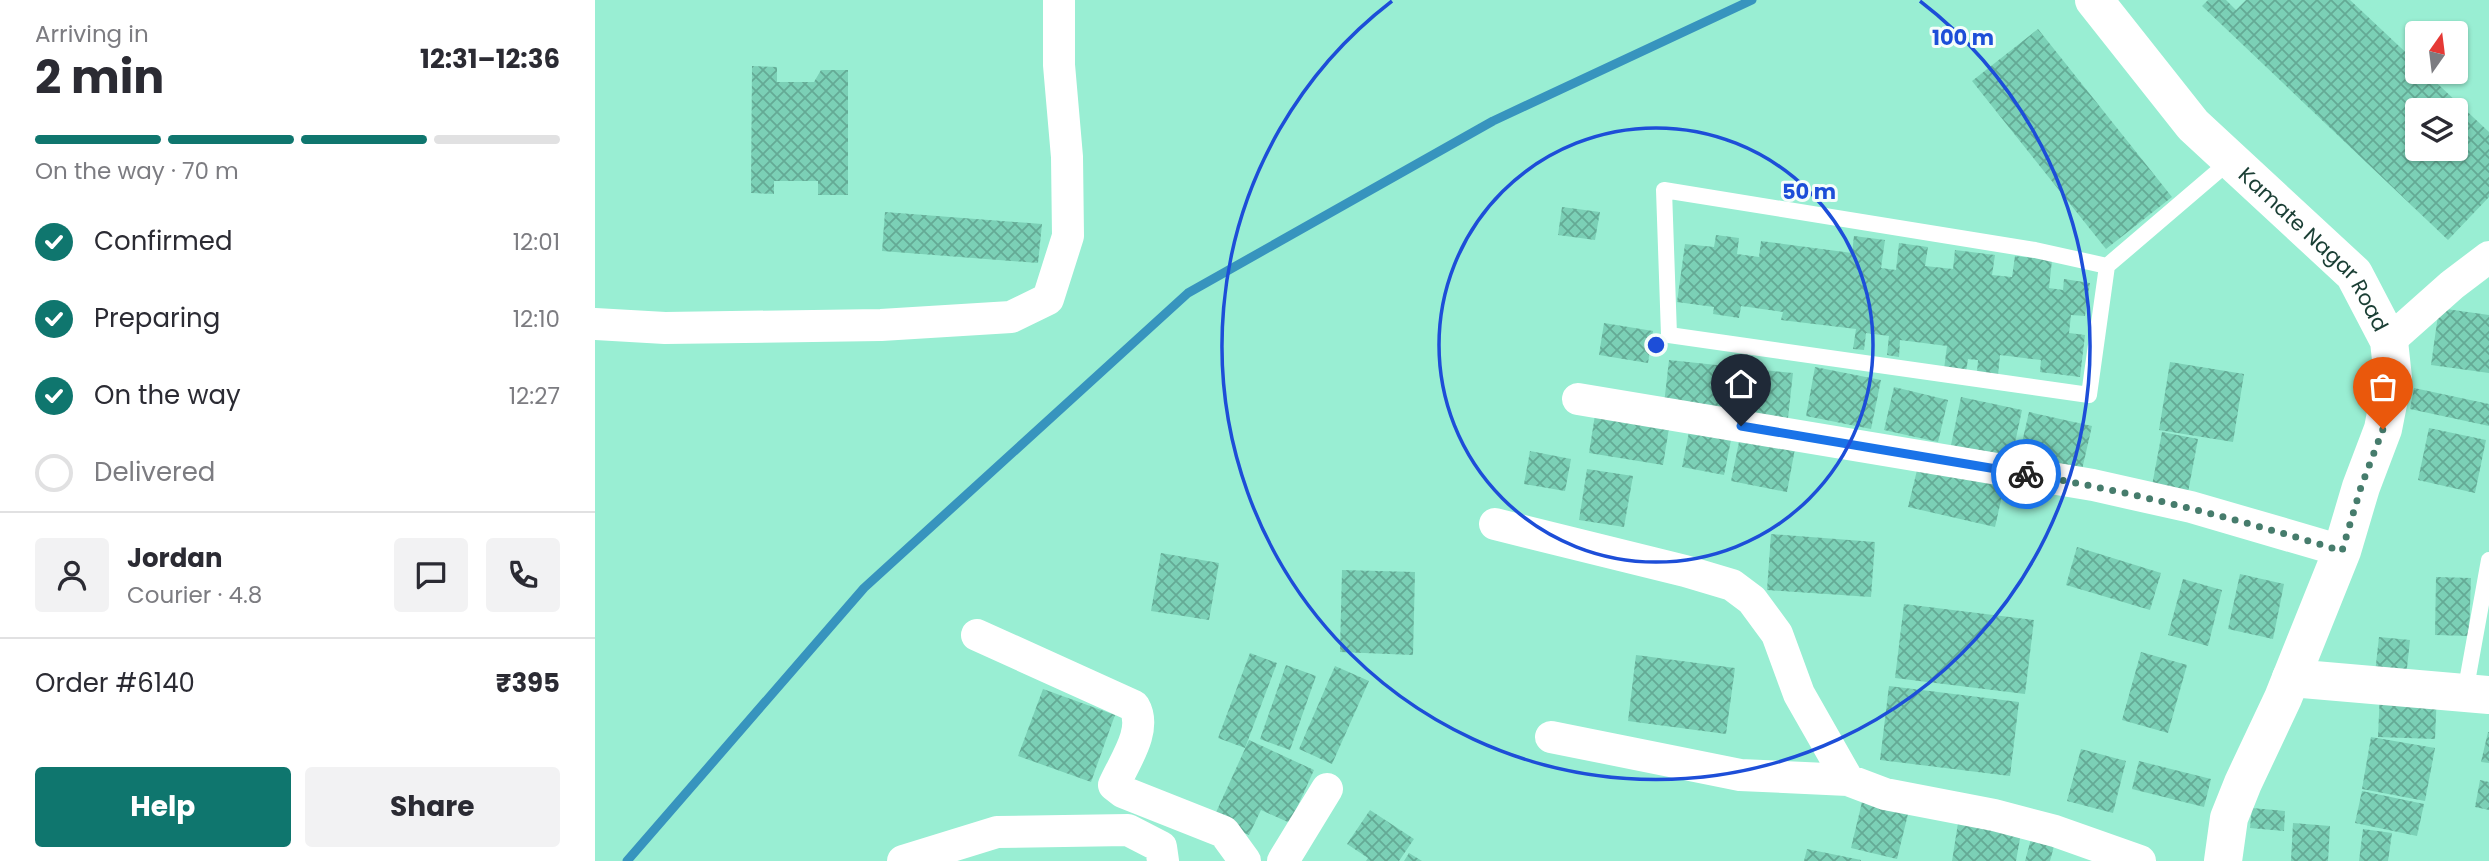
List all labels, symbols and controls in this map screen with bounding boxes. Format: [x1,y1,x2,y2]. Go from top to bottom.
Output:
text: Arriving in [35,18,149,50]
north arrow [2405,21,2467,84]
map controls [2405,21,2468,161]
text: 100 m [1932,23,1994,52]
text: 12:31–12:36 [420,41,560,77]
text: 2 min [35,45,164,109]
button: layers [2405,98,2468,161]
text: On the way · 70 m [35,155,239,187]
street label: Kamate Nagar Road [2233,160,2396,336]
text: 50 m [1782,177,1836,206]
icon: check [35,223,73,261]
text: Confirmed [94,223,232,259]
text: 12:01 [513,226,560,258]
icon: check [35,300,73,338]
text: Preparing [94,300,220,336]
text: 12:10 [513,303,560,335]
centre of rings [1644,333,1668,357]
pin [1711,354,1771,426]
pin [2353,357,2413,429]
icon: home [1722,365,1760,403]
icon: bag [2364,368,2402,406]
icon: check [35,377,73,415]
text: On the way [94,377,241,413]
text: 12:27 [509,380,560,412]
courier [1991,439,2061,509]
text: Delivered [94,454,215,490]
icon: bike [2007,455,2045,493]
button: person [35,538,109,612]
button: chat [394,538,468,612]
button: phone [486,538,560,612]
text: Jordan [127,540,223,576]
text: Courier · 4.8 [127,579,262,611]
text: Order #6140 [35,665,195,701]
text: ₹395 [496,665,560,701]
button: Help [35,767,291,847]
button: Share [305,767,560,847]

